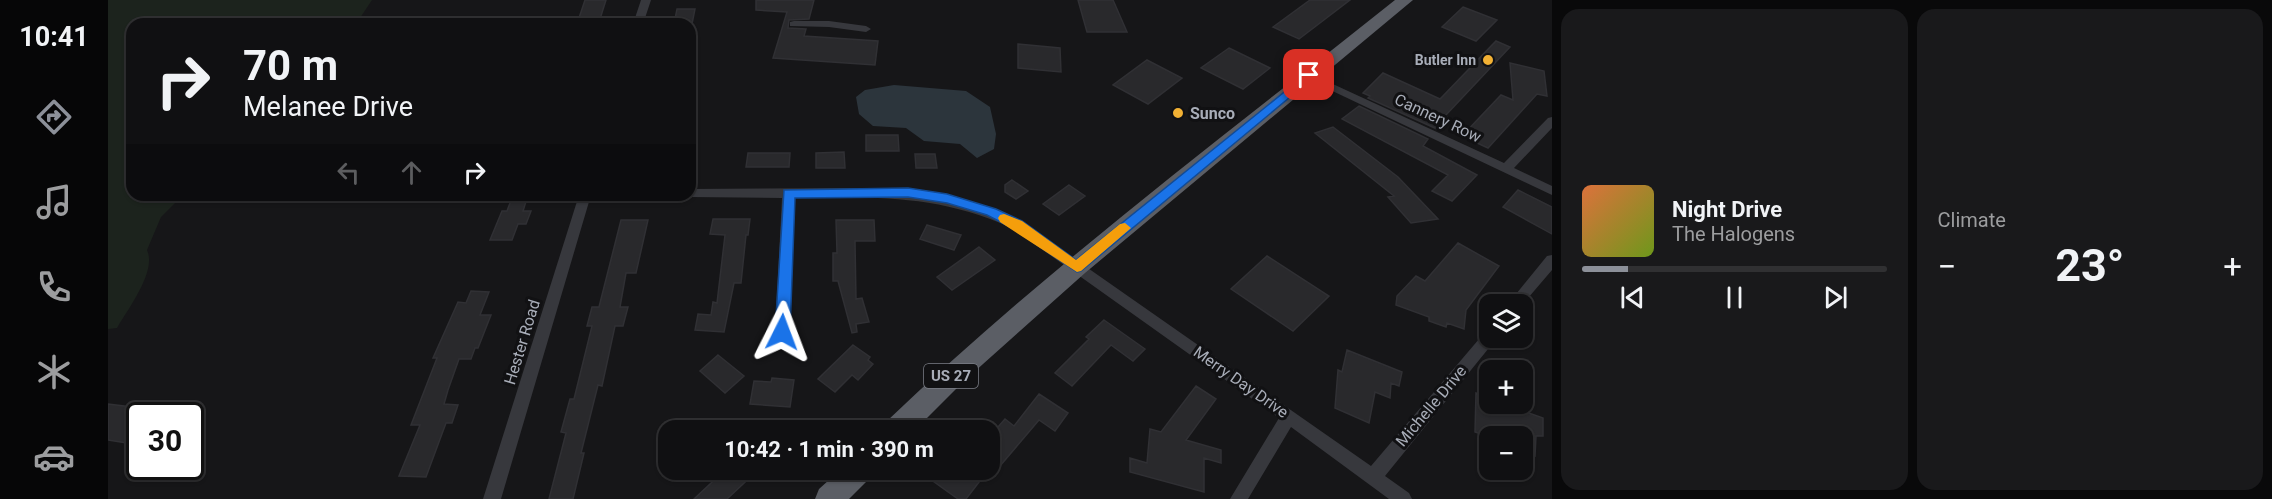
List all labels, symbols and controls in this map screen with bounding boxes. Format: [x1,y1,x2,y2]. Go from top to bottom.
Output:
text: 10:41 [19,21,89,53]
text: 70 m [243,41,338,90]
icon: right [144,42,222,120]
pin [1283,49,1334,100]
place label: Butler Inn [1415,52,1476,68]
marker: Butler Inn [1481,53,1495,67]
icon: arrive [1292,58,1325,91]
street label: Cannery Row [1392,90,1484,146]
text: Melanee Drive [243,91,413,123]
icon: directions [33,96,75,138]
place label: Sunco [1190,104,1235,123]
marker: Sunco [1171,106,1185,120]
icon: left [332,156,365,189]
icon: ahead [395,156,428,189]
icon: right [458,156,491,189]
icon: music [33,181,75,223]
text: Night Drive [1672,197,1782,222]
text: Climate [1938,208,2006,232]
text: The Halogens [1672,222,1795,246]
text: 23° [2055,239,2124,292]
text: − [1938,247,1956,286]
text: + [2223,247,2242,286]
icon: phone [33,266,75,308]
icon: previous [1616,281,1649,314]
icon: pause [1718,281,1751,314]
icon: next [1819,281,1852,314]
map controls [1479,294,1533,480]
button: layers [1479,294,1533,348]
street label: Hester Road [500,297,544,387]
position arrow [750,300,814,364]
street label: Merry Day Drive [1190,342,1292,422]
icon: climate [33,351,75,393]
button: + [1479,360,1533,414]
street label: Michelle Drive [1392,362,1470,450]
road number: US 27 [924,364,978,388]
speed limit sign: 30 [126,402,204,480]
button: − [1479,426,1533,480]
icon: car [33,436,75,478]
text: 10:42 · 1 min · 390 m [724,437,934,462]

